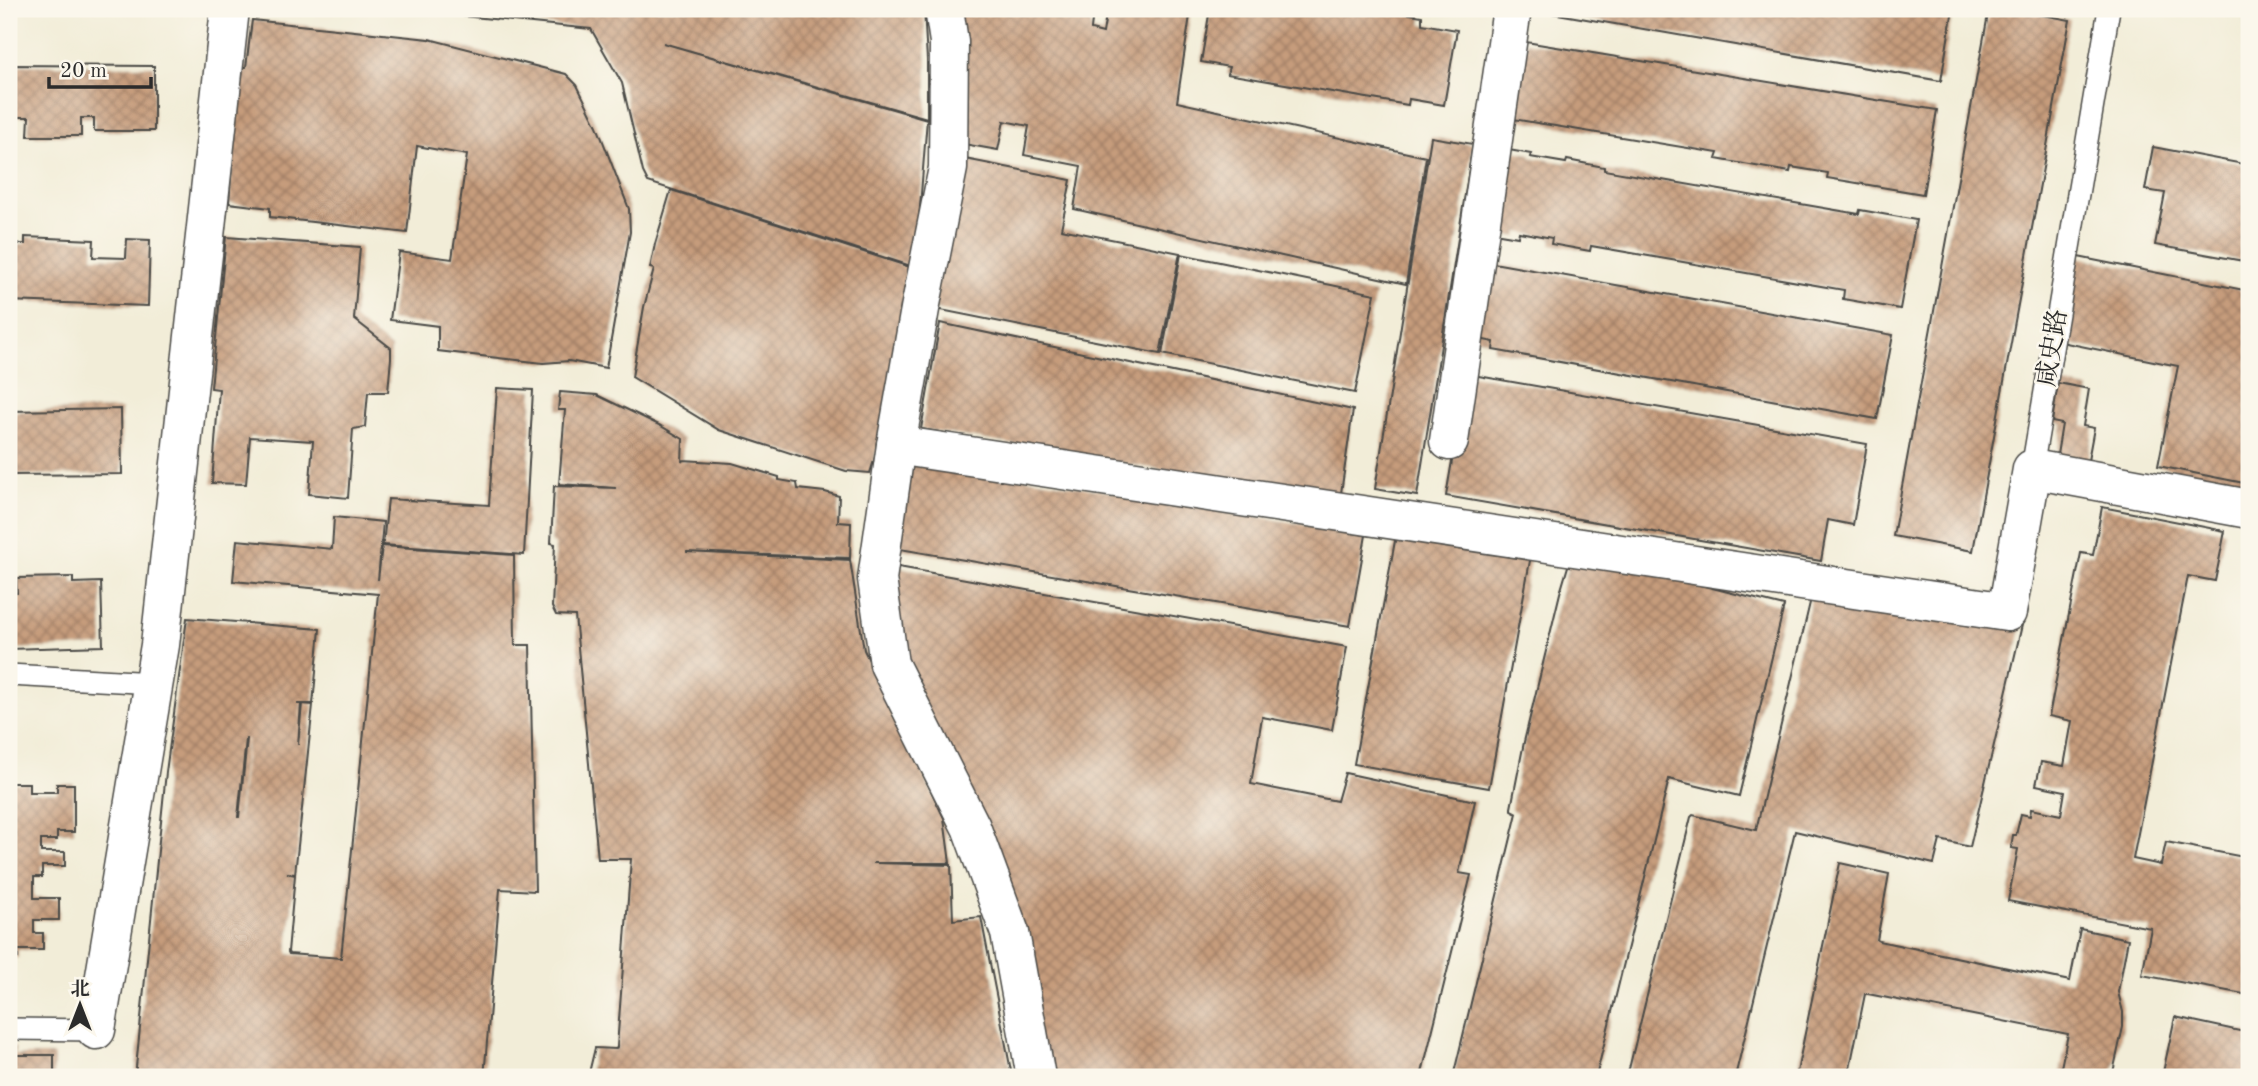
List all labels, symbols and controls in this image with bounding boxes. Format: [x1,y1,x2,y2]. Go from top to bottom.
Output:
scale bar [49,46,150,90]
text: 20 m [60,61,107,82]
street label: 咸史路 [2032,307,2072,389]
north arrow [46,970,116,1040]
text: 北 [70,979,90,1000]

